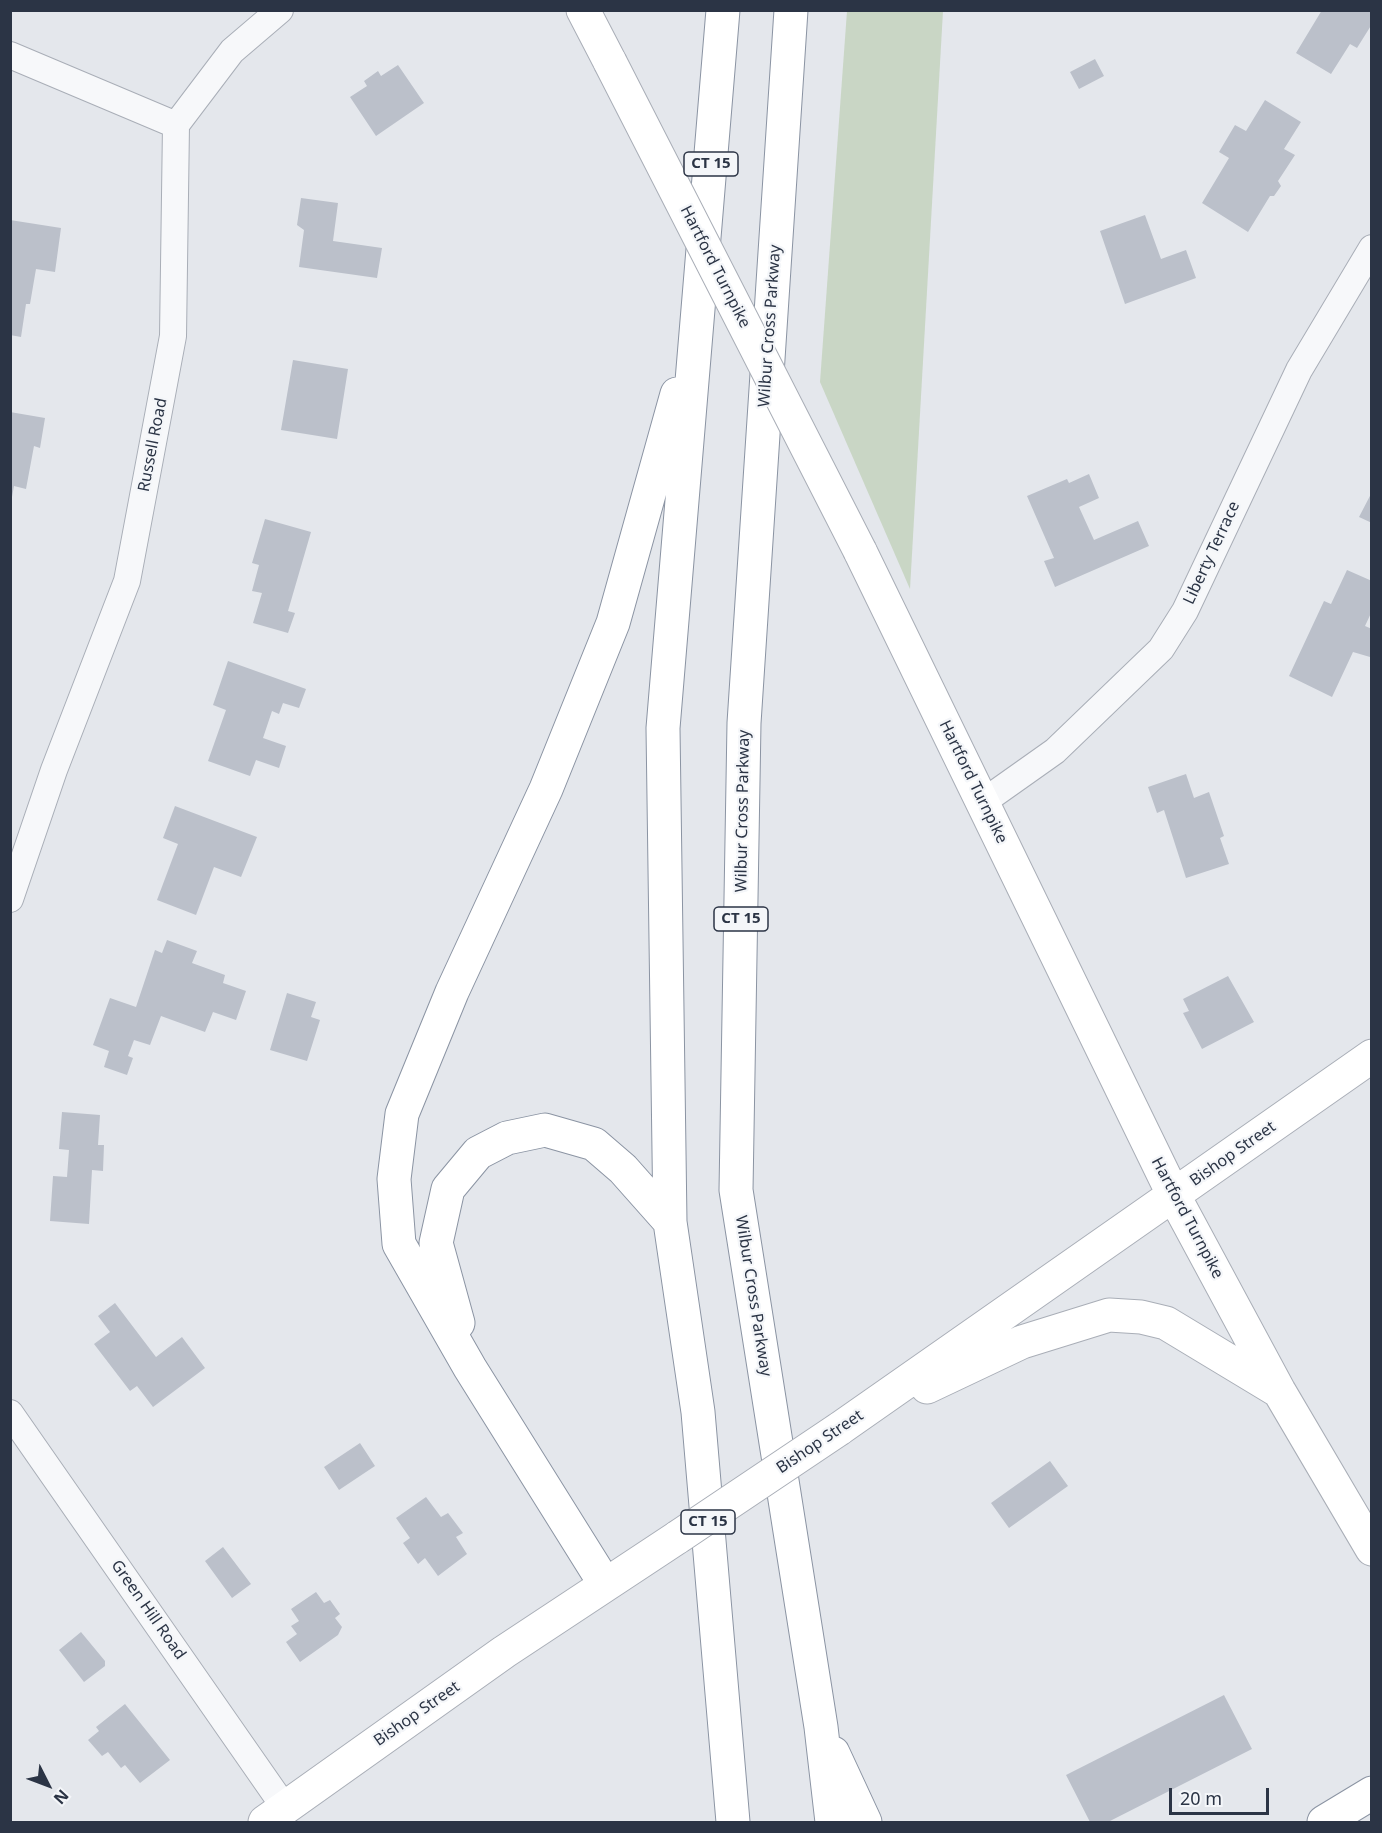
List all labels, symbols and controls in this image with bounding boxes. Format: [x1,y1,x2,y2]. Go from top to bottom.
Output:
road number: CT 15 [684,152,738,176]
street label: Hartford Turnpike [676,203,754,331]
street label: Wilbur Cross Parkway [755,244,785,408]
street label: Russell Road [135,397,171,493]
street label: Liberty Terrace [1180,498,1244,608]
street label: Hartford Turnpike [935,717,1011,847]
street label: Wilbur Cross Parkway [732,729,754,893]
road number: CT 15 [714,907,768,931]
street label: Bishop Street [1186,1117,1280,1191]
street label: Hartford Turnpike [1147,1154,1227,1282]
street label: Wilbur Cross Parkway [731,1214,775,1378]
street label: Bishop Street [773,1406,867,1478]
road number: CT 15 [681,1510,735,1534]
street label: Green Hill Road [107,1557,189,1663]
street label: Bishop Street [370,1677,464,1751]
north arrow [18,1755,78,1815]
scale bar [1172,1776,1272,1814]
text: N [49,1785,74,1809]
text: 20 m [1180,1786,1222,1810]

